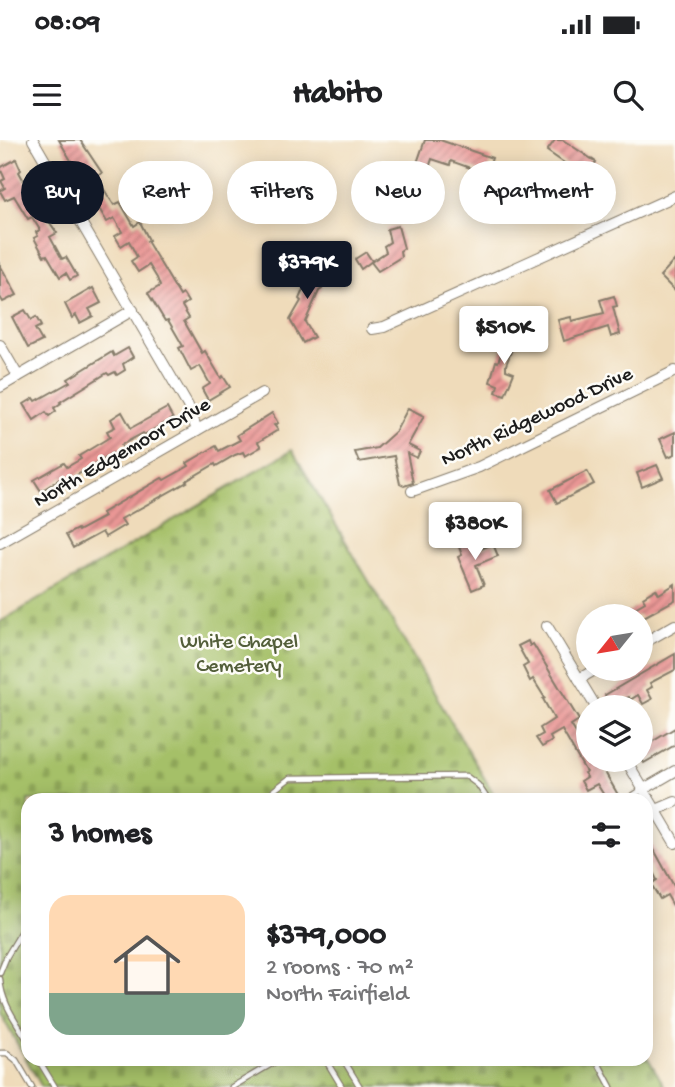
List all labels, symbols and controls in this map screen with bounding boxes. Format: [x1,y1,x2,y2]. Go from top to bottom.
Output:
text: 08:09 [35,9,100,40]
icon: menu [28,76,66,114]
text: Habito [293,76,382,114]
icon: search [609,76,647,114]
chip: Buy [21,161,104,224]
chip: Rent [118,161,213,224]
chip: Filters [227,161,337,224]
chip: New [351,161,445,224]
chip: Apartment [459,161,616,224]
pin: $379K [258,242,356,301]
text: $379K [278,250,336,277]
pin: $510K [455,306,553,366]
text: $510K [475,315,533,342]
street label: North Ridgewood Drive [438,362,638,474]
street label: North Edgemoor Drive [30,393,217,515]
pin: $380K [426,502,524,562]
text: $380K [445,511,505,538]
north arrow [576,604,653,681]
map controls [576,604,653,772]
park label: White Chapel Cemetery [180,631,298,680]
button: layers [576,695,653,772]
icon: filters [587,816,625,854]
text: 3 homes [49,818,151,853]
text: $379,000 [266,920,386,955]
icon: home [105,923,189,1007]
text: 2 rooms · 70 m² [266,955,414,982]
text: North Fairfield [266,982,408,1009]

